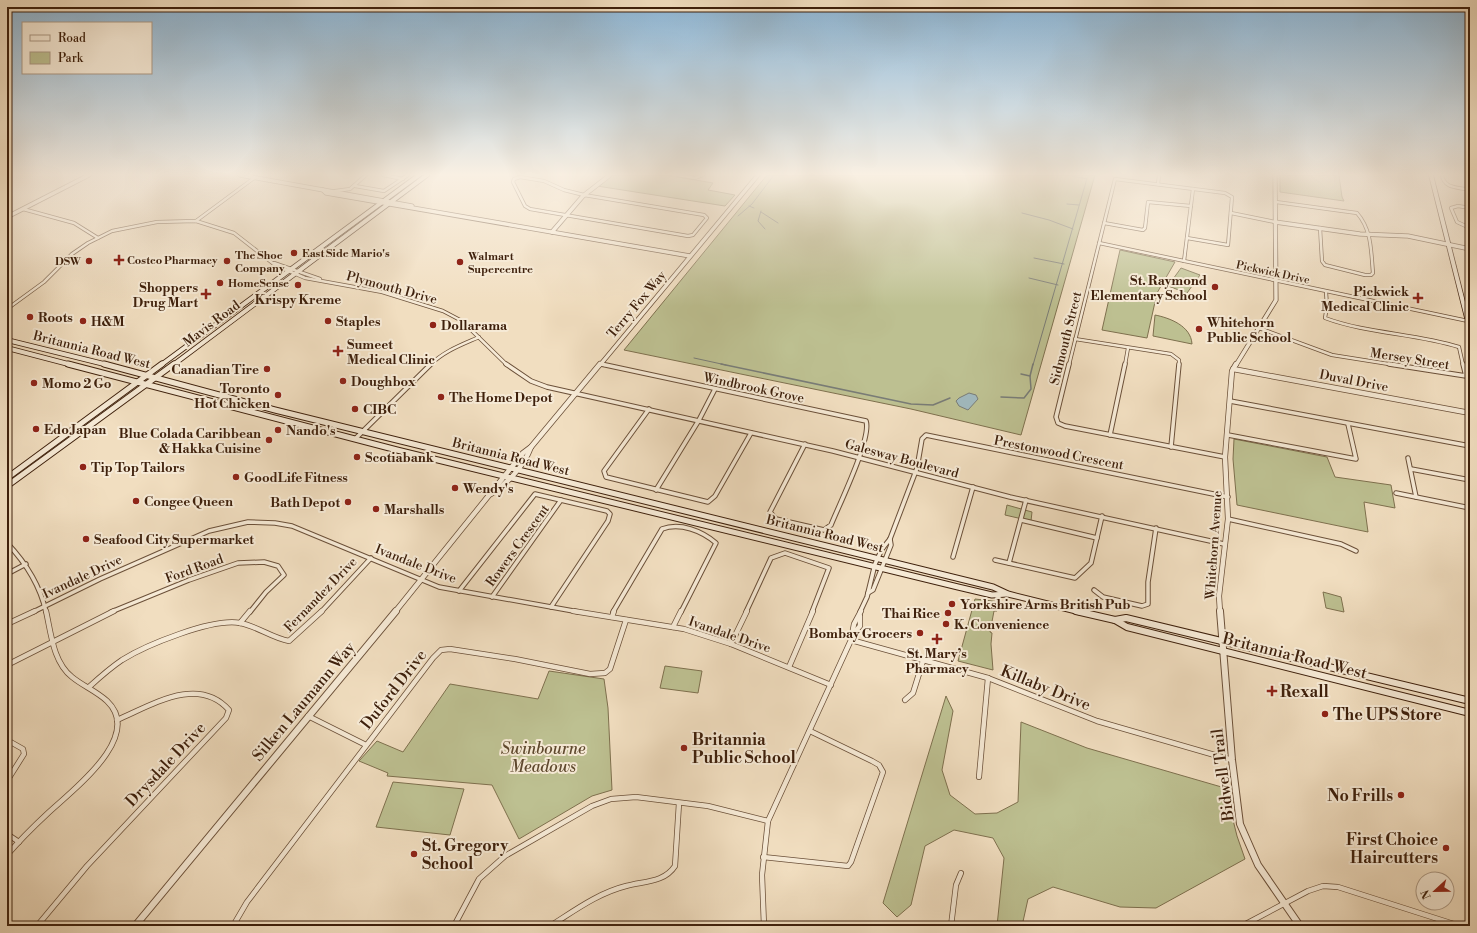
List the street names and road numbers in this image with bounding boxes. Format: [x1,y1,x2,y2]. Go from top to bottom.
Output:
street label: Pickwick Drive [1235,258,1311,288]
street label: Terry Fox Way [604,267,670,342]
street label: Plymouth Drive [345,268,439,308]
street label: Sidmouth Street [1047,289,1085,387]
street label: Mavis Road [180,297,244,350]
street label: Britannia Road West [30,327,152,372]
street label: Mersey Street [1369,345,1451,373]
street label: Duval Drive [1318,366,1390,396]
street label: Windbrook Grove [701,369,806,407]
street label: Prestonwood Crescent [993,433,1125,473]
street label: Britannia Road West [449,434,571,479]
street label: Galesway Boulevard [843,436,961,482]
street label: Whitehorn Avenue [1202,490,1226,601]
street label: Rowers Crescent [483,501,553,590]
street label: Britannia Road West [763,511,885,556]
street label: Ivandale Drive [373,541,459,587]
street label: Ivandale Drive [40,551,125,602]
street label: Ford Road [163,551,226,587]
street label: Fernandez Drive [281,554,361,636]
street label: Ivandale Drive [686,613,773,657]
street label: Britannia Road West [1220,628,1369,684]
street label: Silken Laumann Way [248,638,360,765]
street label: Duford Drive [356,646,431,734]
street label: Killaby Drive [998,661,1094,715]
street label: Drysdale Drive [121,718,210,811]
street label: Bidwell Trail [1207,727,1239,823]

